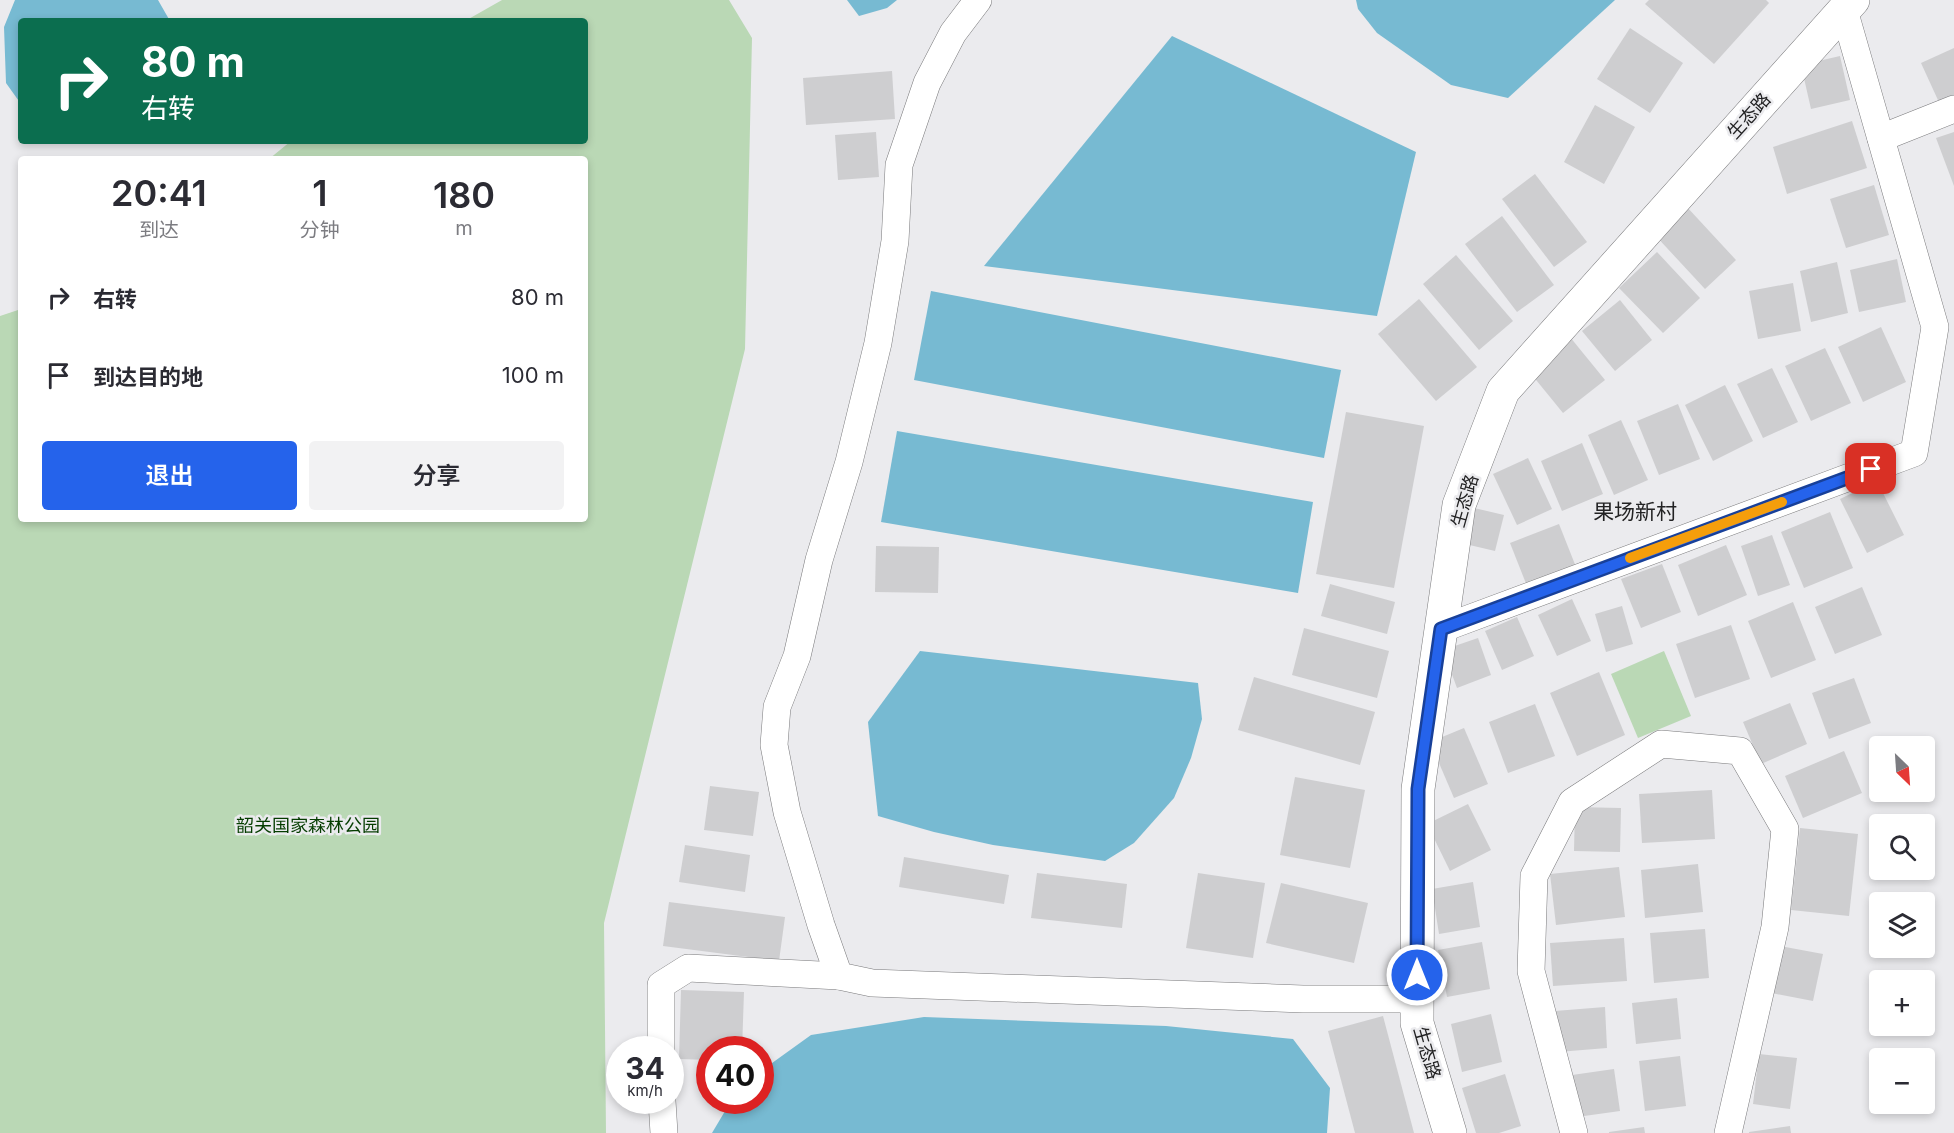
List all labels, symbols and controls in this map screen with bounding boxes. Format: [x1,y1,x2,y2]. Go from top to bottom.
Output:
text: 80 m [141,36,245,87]
icon: right [42,42,120,120]
street label: 生态路 [1723,89,1774,143]
text: 右转 [141,92,195,125]
text: 20:41 [111,171,207,215]
text: 1 [312,171,327,215]
text: 180 [433,173,495,217]
text: m [455,216,473,240]
text: 到达 [139,218,179,242]
text: 分钟 [300,218,340,242]
icon: right [42,281,75,314]
text: 80 m [511,284,564,310]
text: 右转 [93,286,137,312]
icon: arrive [42,359,75,392]
text: 100 m [502,362,564,388]
text: 到达目的地 [93,364,203,390]
button: 退出 [42,441,297,510]
button: 分享 [309,441,564,510]
pin [1845,443,1896,494]
icon: arrive [1854,452,1887,485]
street label: 生态路 [1447,472,1482,530]
district label: 果场新村 [1593,499,1677,524]
north arrow [1869,736,1935,802]
map controls [1869,736,1935,1114]
button: search [1869,814,1935,880]
park label: 韶关国家森林公园 [236,815,380,836]
button: layers [1869,892,1935,958]
position arrow [1385,943,1449,1007]
button: + [1869,970,1935,1036]
street label: 生态路 [1410,1024,1445,1082]
speed limit sign: 40 [696,1036,774,1114]
button: − [1869,1048,1935,1114]
text: 34 [625,1050,665,1086]
text: km/h [627,1081,663,1100]

